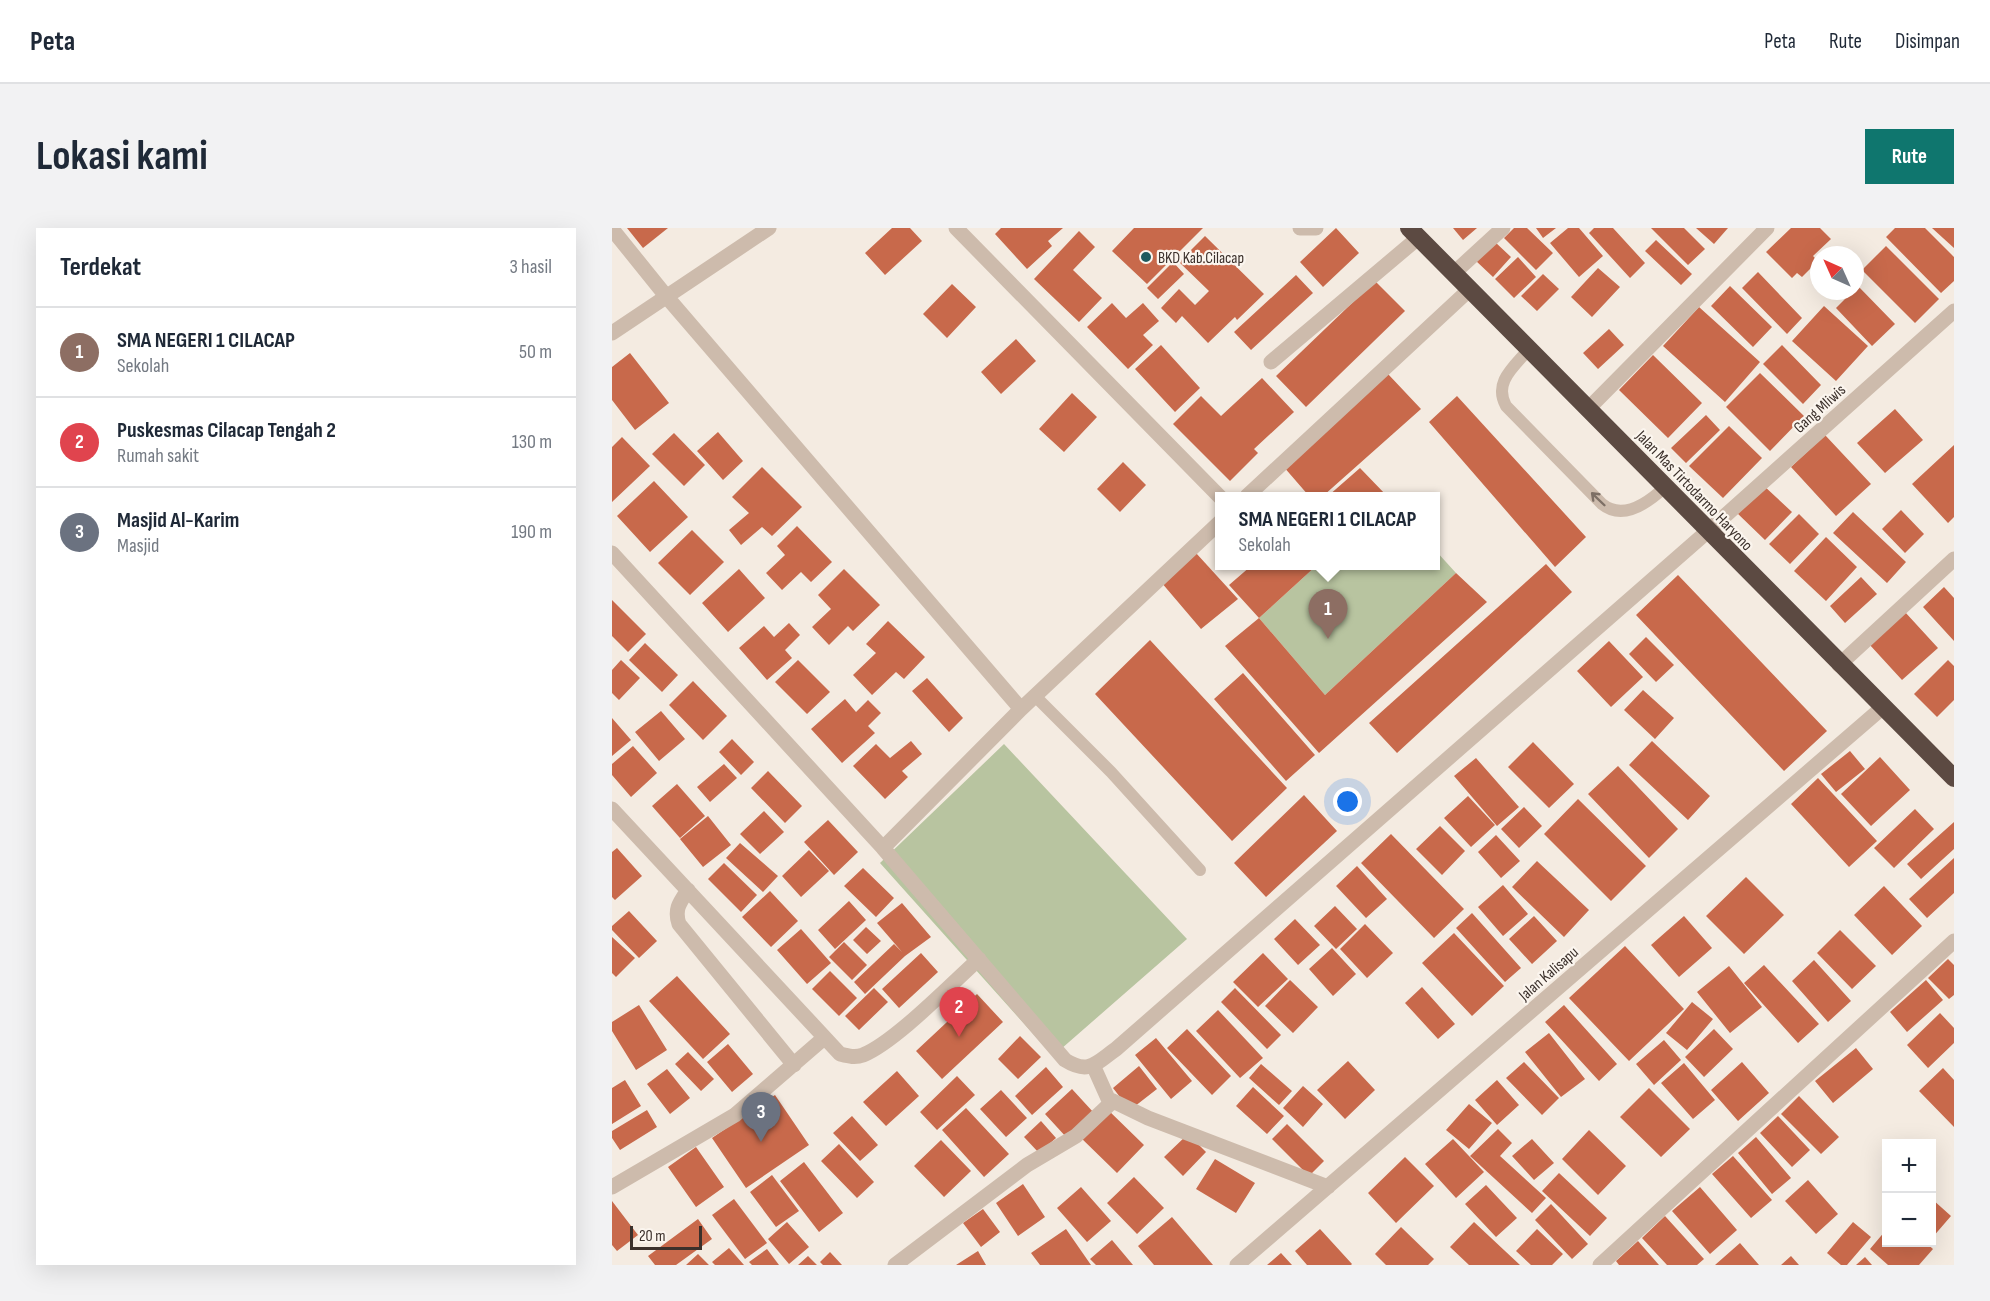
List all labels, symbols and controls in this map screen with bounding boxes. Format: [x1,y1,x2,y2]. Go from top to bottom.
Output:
text: Peta [30,25,75,58]
text: Peta [1764,29,1796,54]
text: Rute [1829,29,1862,54]
text: Disimpan [1895,29,1960,54]
button: Rute [1865,129,1954,184]
text: Lokasi kami [36,131,208,182]
north arrow [1810,246,1864,300]
place label: BKD Kab.Cilacap [1158,249,1244,268]
marker: BKD Kab.Cilacap [1139,250,1153,264]
text: Terdekat [60,252,141,283]
text: 3 hasil [510,255,552,279]
text: SMA NEGERI 1 CILACAP [117,327,295,354]
text: 1 [76,340,83,364]
text: 50 m [519,340,552,364]
text: Sekolah [117,354,169,378]
street label: Gang Mliwis [1790,381,1850,437]
text: Puskesmas Cilacap Tengah 2 [117,417,336,444]
street label: Jalan Mas Tirtodarmo Haryono [1631,426,1756,555]
text: 2 [75,430,84,454]
text: 130 m [512,430,552,454]
text: Rumah sakit [117,444,199,468]
popup [1215,492,1440,570]
one-way arrow [1590,492,1605,506]
text: SMA NEGERI 1 CILACAP [1239,506,1417,533]
text: Masjid Al-Karim [117,507,239,534]
text: 3 [75,520,84,544]
text: 190 m [511,520,552,544]
text: Sekolah [1239,533,1291,557]
text: Masjid [117,534,159,558]
pin: 1 [1308,590,1348,639]
your location [1333,787,1362,816]
street label: Jalan Kalisapu [1515,943,1583,1006]
pin: 2 [940,988,978,1037]
pin: 3 [742,1092,780,1142]
map controls [1882,1139,1936,1247]
button: + [1882,1139,1936,1193]
button: − [1882,1193,1936,1247]
scale bar [630,1223,702,1250]
text: 20 m [639,1227,666,1246]

